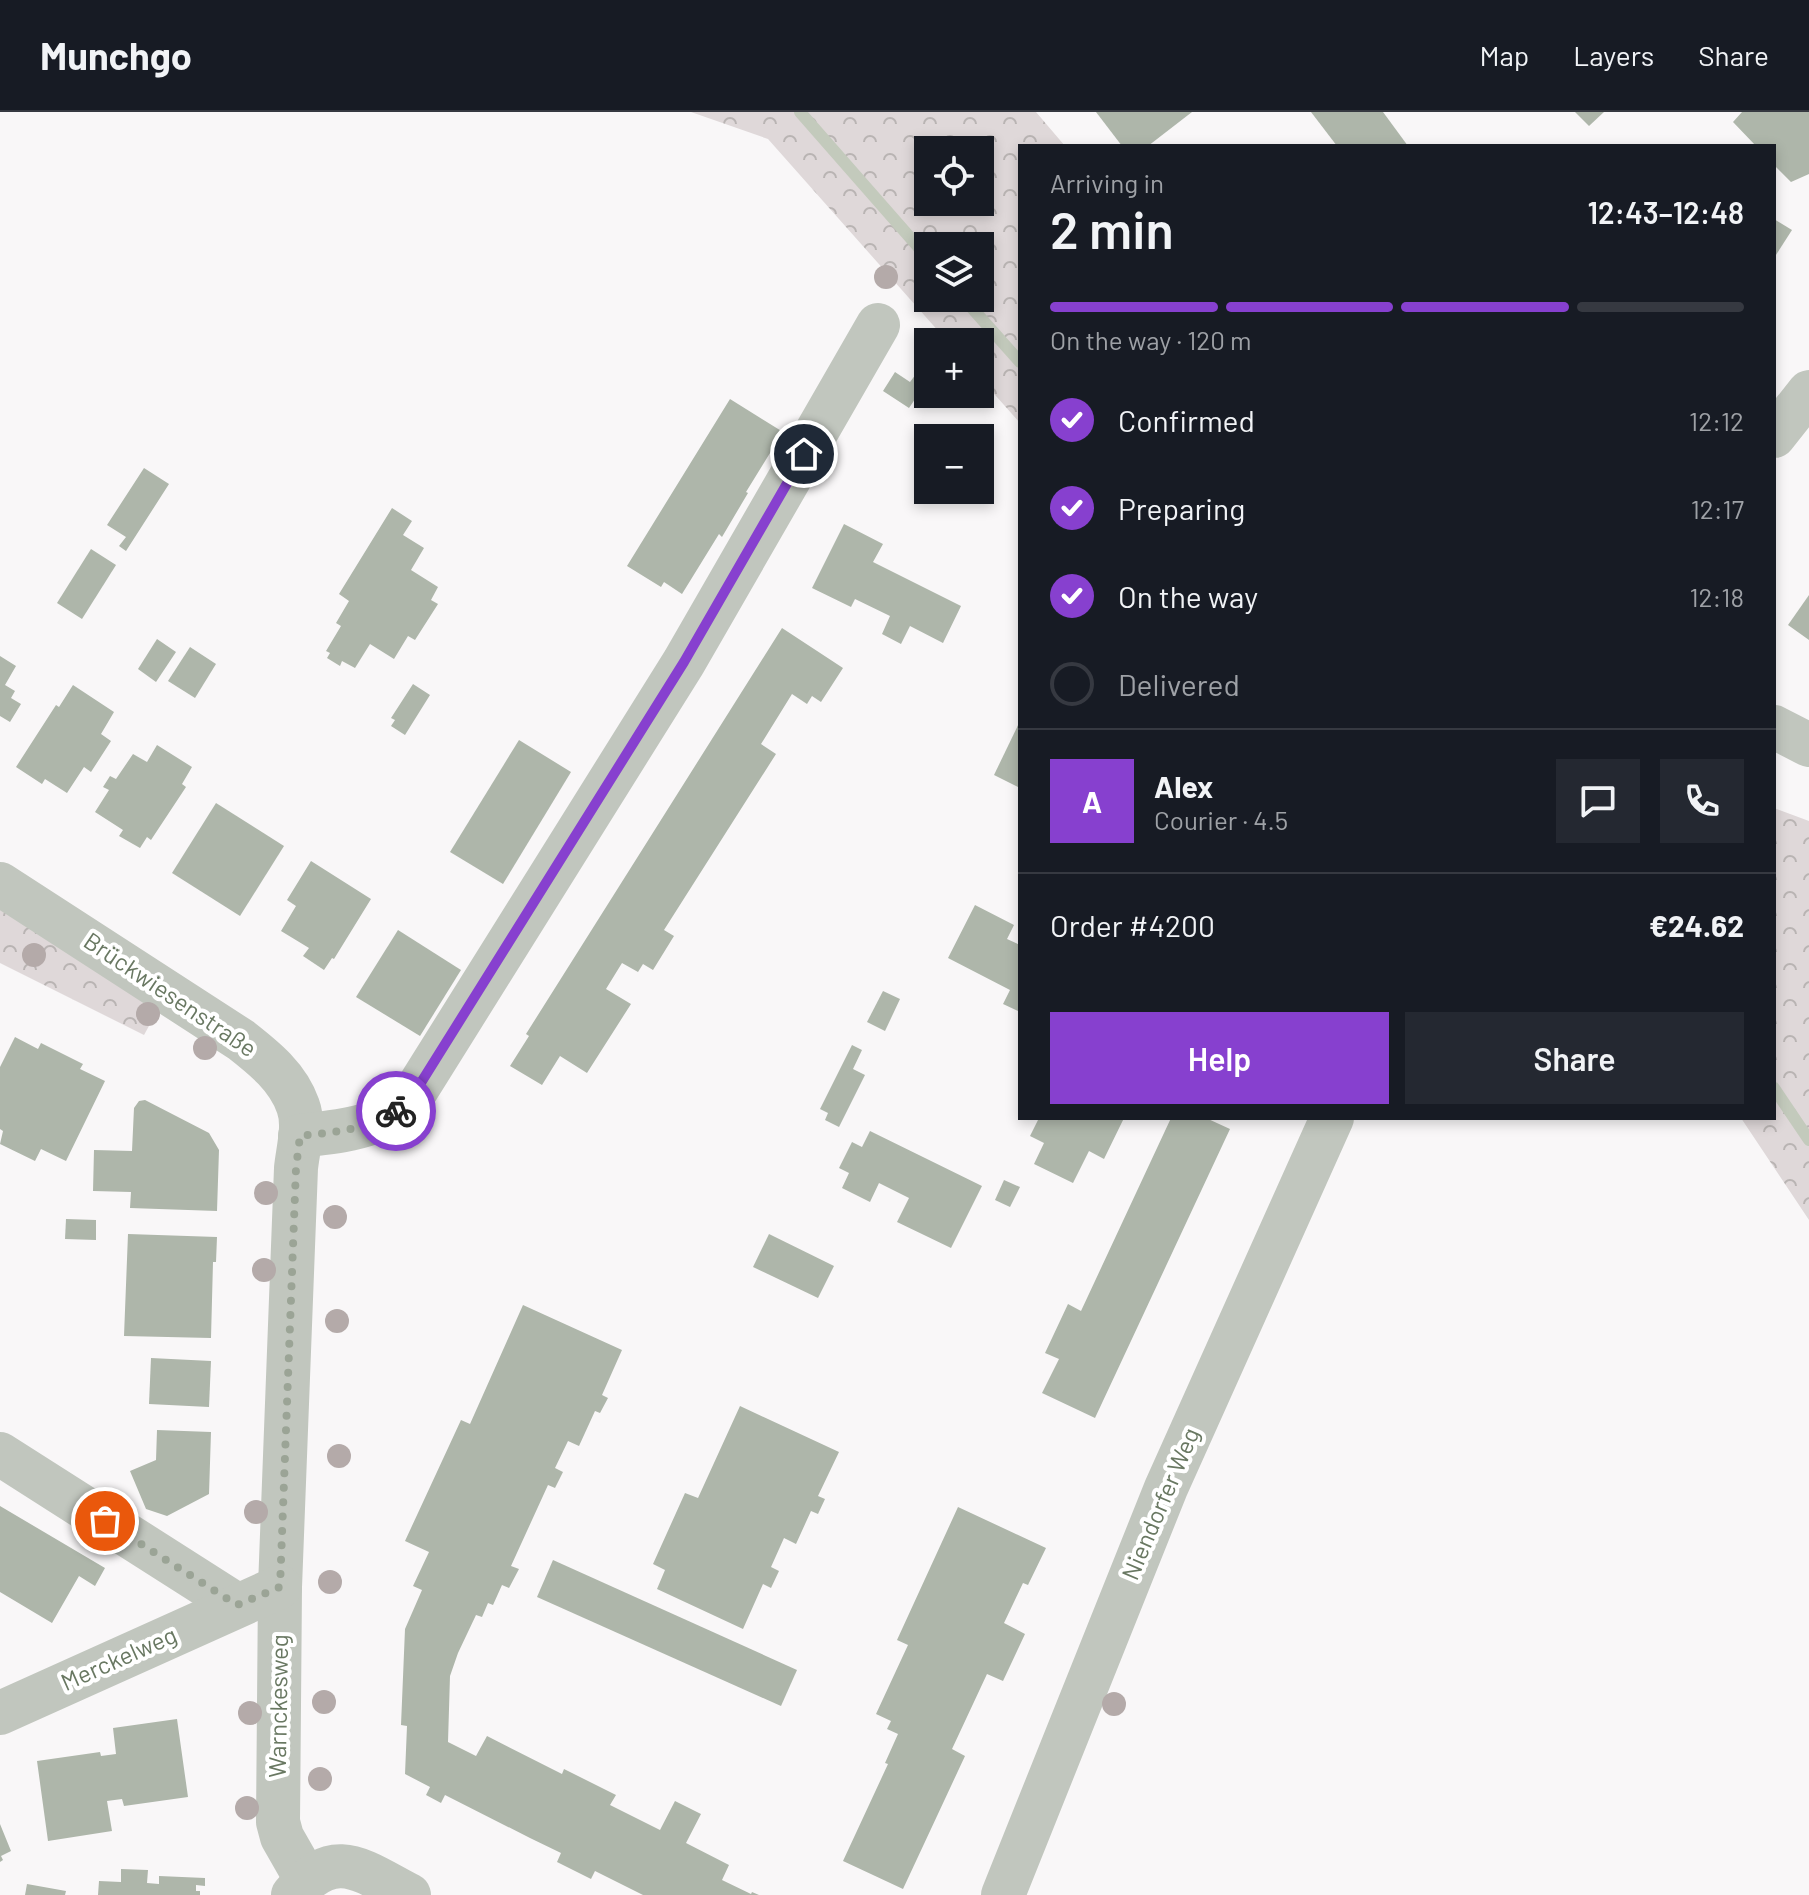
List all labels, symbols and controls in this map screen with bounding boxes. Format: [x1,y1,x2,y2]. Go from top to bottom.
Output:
text: Munchgo [40,32,192,78]
text: Map [1479,38,1529,72]
text: Layers [1573,38,1654,72]
text: Share [1698,38,1769,72]
map controls [914,136,994,504]
button: locate [914,136,994,216]
text: Arriving in [1050,167,1164,198]
text: 12:43–12:48 [1587,194,1744,230]
text: 2 min [1050,197,1174,259]
button: layers [914,232,994,312]
text: On the way · 120 m [1050,324,1252,355]
button: + [914,328,994,408]
icon: check [1050,398,1094,442]
text: Confirmed [1118,402,1255,438]
text: 12:12 [1689,405,1744,436]
pin [770,420,838,488]
button: − [914,424,994,504]
icon: home [782,432,826,476]
icon: check [1050,486,1094,530]
text: Preparing [1118,490,1245,526]
text: 12:17 [1691,493,1744,524]
icon: check [1050,574,1094,618]
text: On the way [1118,578,1258,614]
text: 12:18 [1690,581,1744,612]
text: Delivered [1118,666,1240,702]
button: chat [1556,759,1640,843]
button: phone [1660,759,1744,843]
text: Alex [1154,768,1213,804]
text: A [1082,783,1102,819]
text: Courier · 4.5 [1154,804,1288,835]
text: Order #4200 [1050,907,1215,943]
text: €24.62 [1649,907,1744,943]
street label: Brückwiesenstraße [79,925,263,1062]
button: Help [1050,1012,1389,1104]
button: Share [1405,1012,1744,1104]
courier [356,1071,436,1151]
icon: bike [374,1089,418,1133]
street label: Niendorfer Weg [1115,1423,1205,1584]
pin [71,1487,139,1555]
icon: bag [83,1499,127,1543]
street label: Merckelweg [56,1619,181,1696]
street label: Warnckesweg [262,1634,293,1778]

